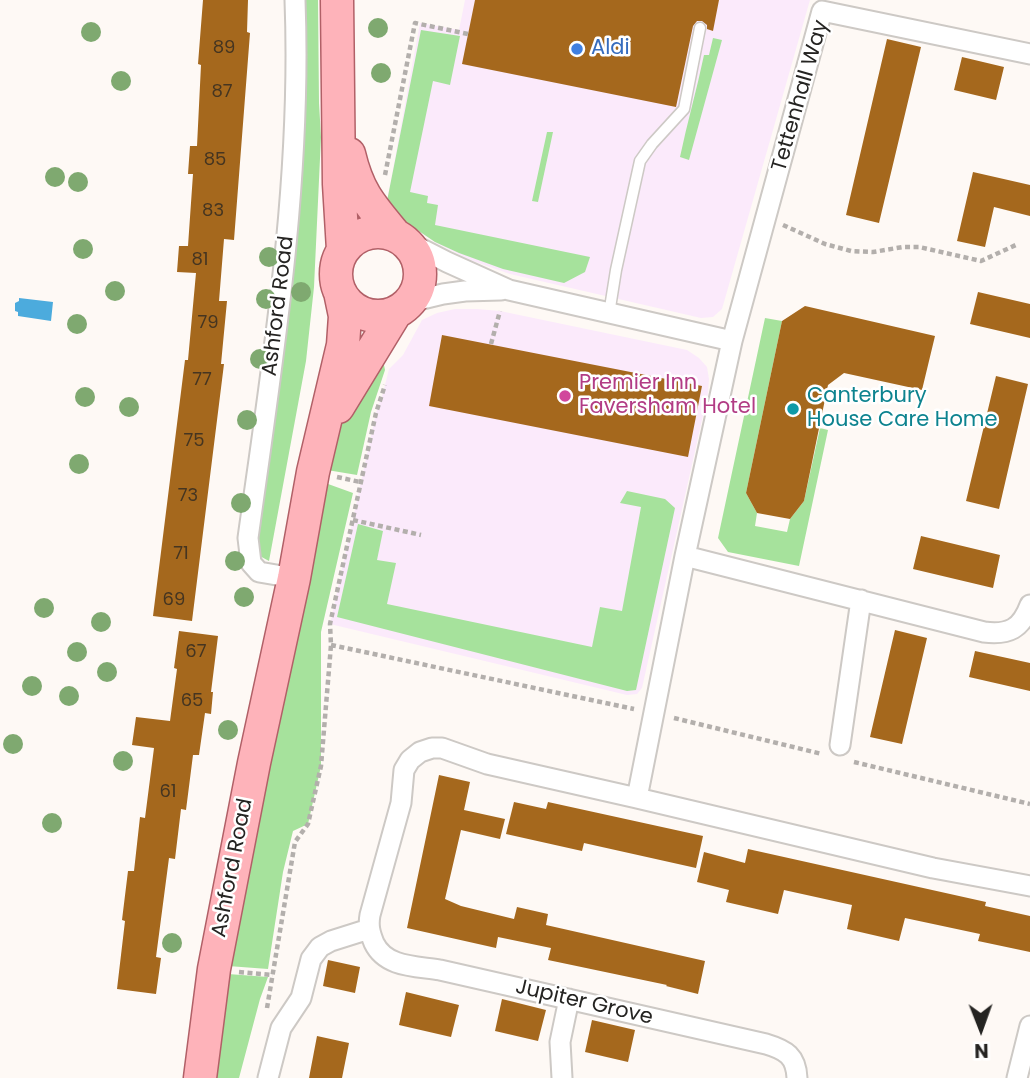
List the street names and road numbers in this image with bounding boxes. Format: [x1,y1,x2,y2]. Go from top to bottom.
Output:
street label: Tettenhall Way [767,17,835,175]
street label: Ashford Road [258,234,300,378]
street label: Ashford Road [207,796,259,940]
street label: Jupiter Grove [513,975,655,1031]

